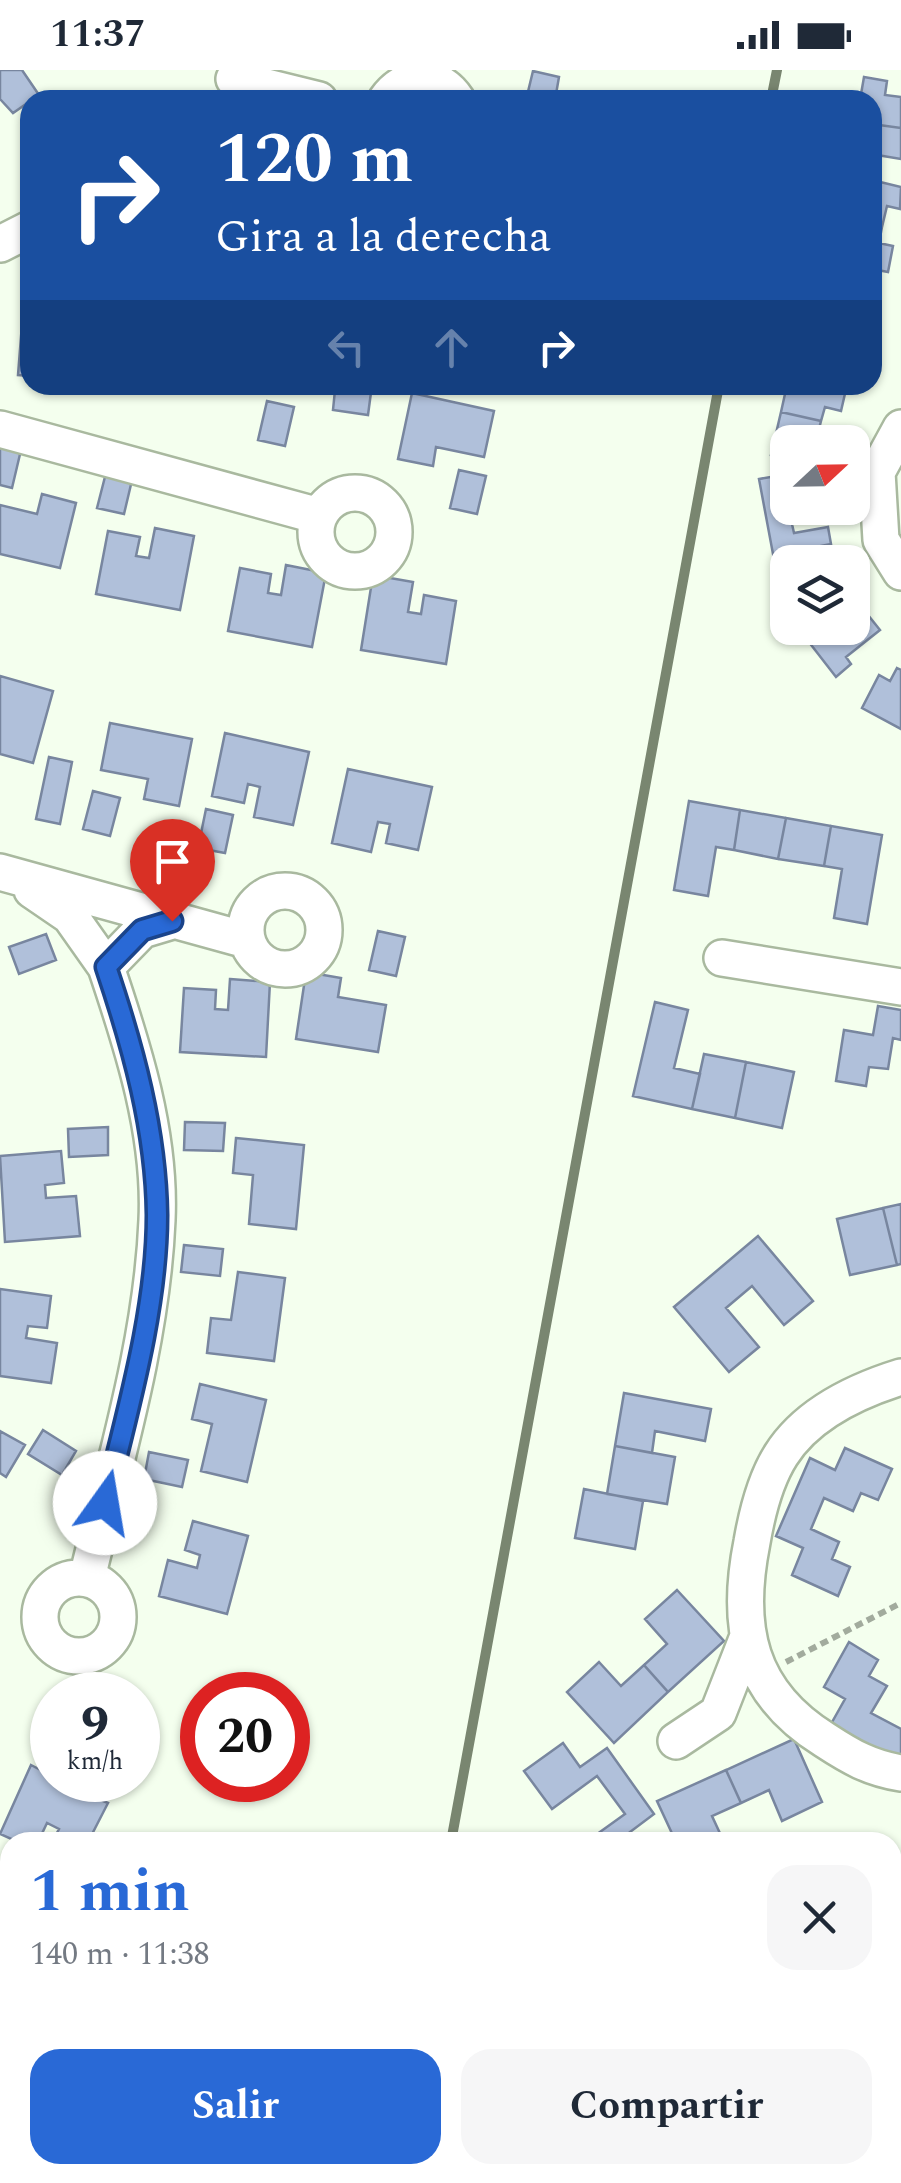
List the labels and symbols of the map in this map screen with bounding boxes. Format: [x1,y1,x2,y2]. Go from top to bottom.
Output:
north arrow [770,425,870,525]
pin [130,819,215,922]
position arrow [53,1451,157,1555]
speed limit sign: 20 [180,1672,310,1802]

